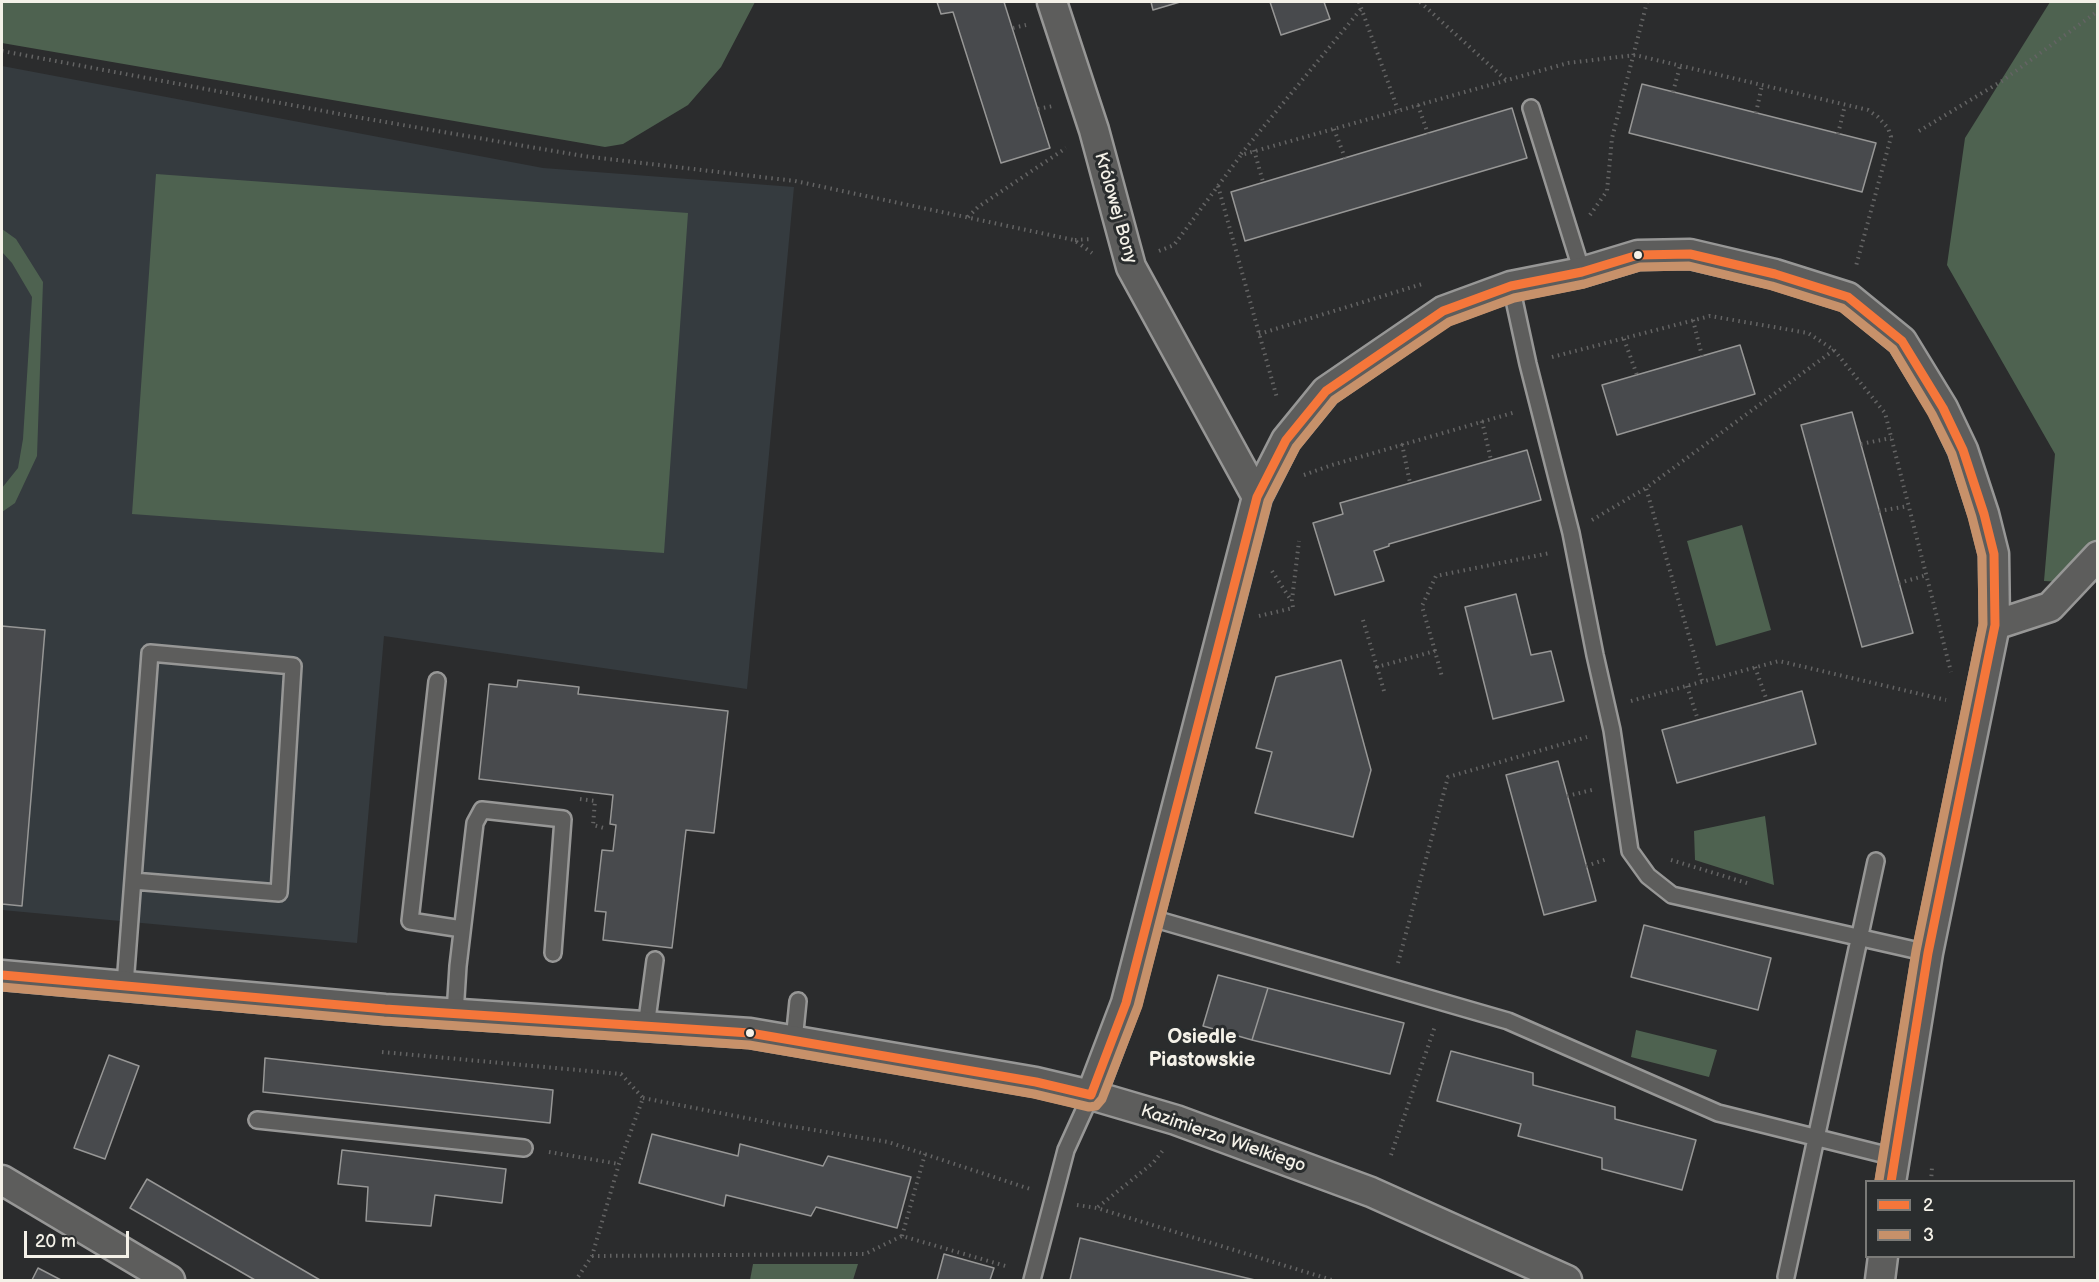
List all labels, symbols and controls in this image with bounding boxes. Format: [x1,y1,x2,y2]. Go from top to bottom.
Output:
street label: Królowej Bony [1089,150,1141,266]
unlabelled marker [1632,249,1644,261]
district label: Osiedle Piastowskie [1149,1026,1255,1073]
unlabelled marker [744,1027,756,1039]
street label: Kazimierza Wielkiego [1138,1101,1308,1177]
legend [1865,1180,2075,1258]
text: 2 [1923,1195,1934,1216]
scale bar [27,1219,132,1257]
text: 3 [1923,1225,1934,1246]
text: 20 m [35,1231,76,1252]

